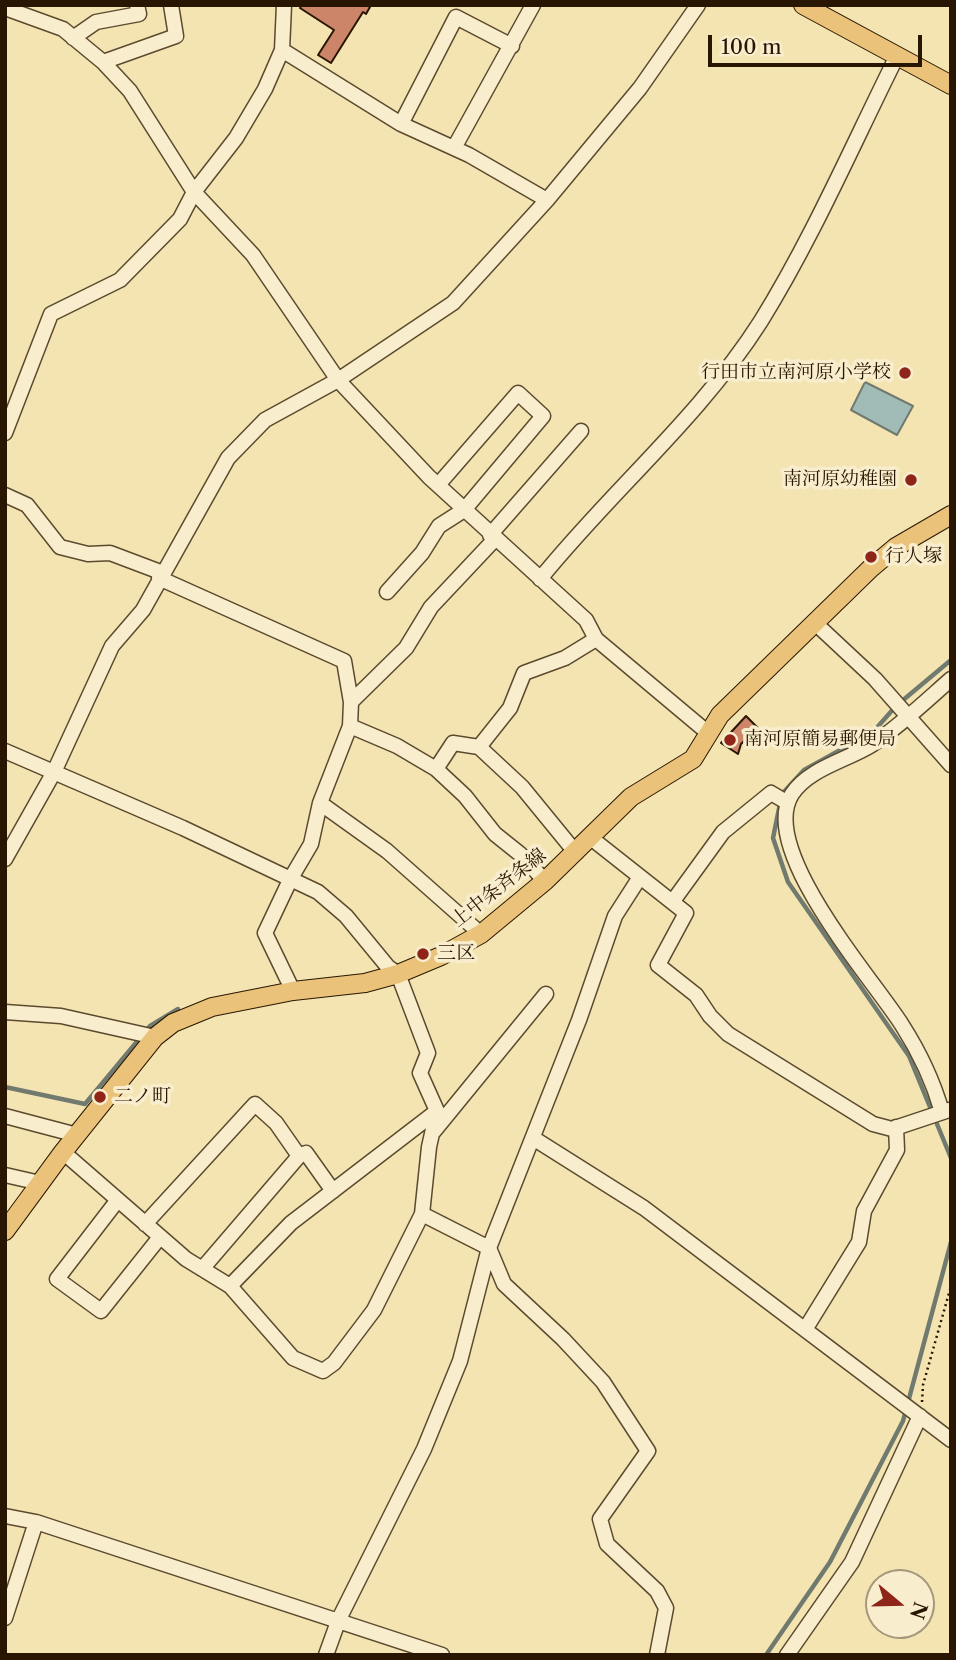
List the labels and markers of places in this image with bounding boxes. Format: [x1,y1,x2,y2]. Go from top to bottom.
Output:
place label: 行田市立南河原小学校 [701,362,891,384]
marker: 行田市立南河原小学校 [897,365,913,381]
place label: 南河原幼稚園 [783,469,897,491]
marker: 南河原幼稚園 [903,472,919,488]
place label: 行人塚 [885,546,942,568]
marker: 行人塚 [863,549,879,565]
place label: 南河原簡易郵便局 [744,729,896,751]
marker: 南河原簡易郵便局 [722,732,738,748]
place label: 三区 [437,943,475,965]
marker: 三区 [415,946,431,962]
place label: 二ノ町 [114,1086,171,1108]
marker: 二ノ町 [92,1089,108,1105]

